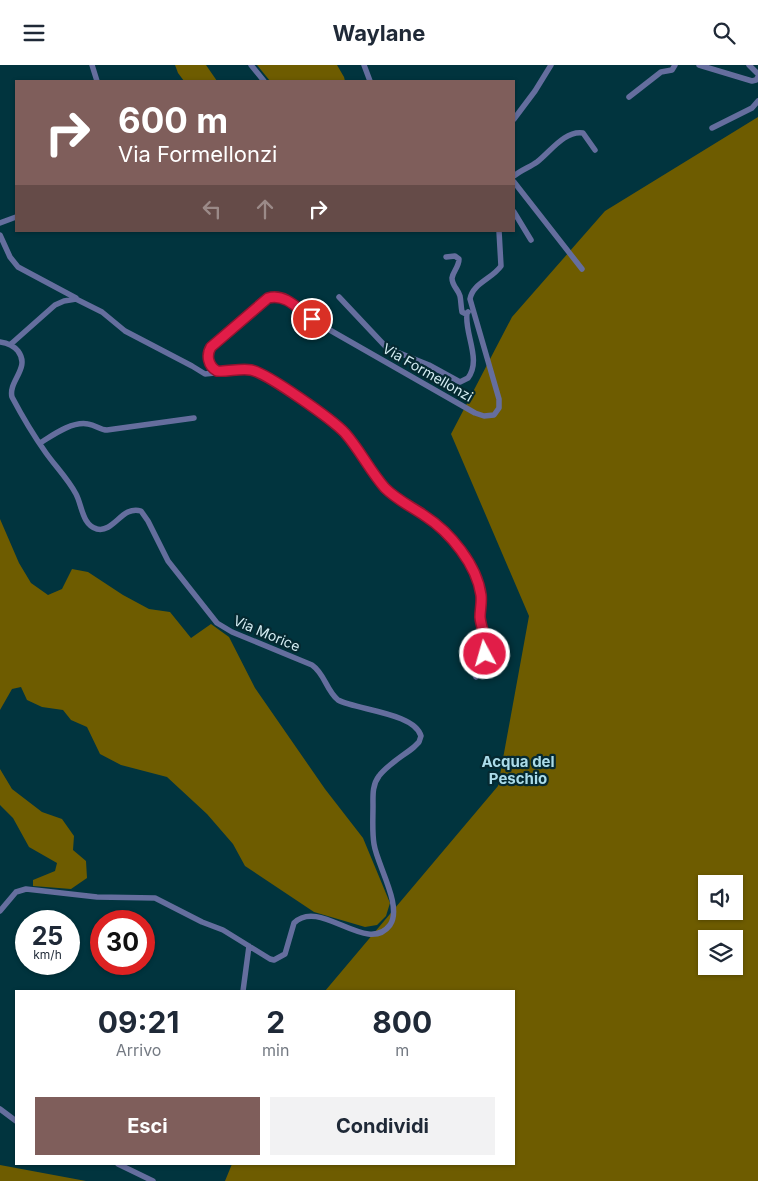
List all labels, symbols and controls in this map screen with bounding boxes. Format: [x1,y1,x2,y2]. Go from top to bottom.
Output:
icon: menu [20,19,48,47]
icon: search [710,19,738,47]
text: Waylane [333,20,425,46]
text: 600 m [118,99,228,141]
icon: right [35,100,100,165]
text: Via Formellonzi [118,141,277,167]
icon: left [198,195,226,223]
icon: ahead [251,195,279,223]
icon: right [304,195,332,223]
pin [291,298,333,340]
icon: arrive [298,305,326,333]
street label: Via Formellonzi [380,339,476,405]
street label: Via Morice [231,611,303,655]
position arrow [458,627,510,679]
district label: Acqua del Peschio [481,752,555,788]
map controls [698,875,743,975]
button: sound [698,875,743,920]
speed limit sign: 30 [90,910,155,975]
text: 25 [32,921,63,951]
button: layers [698,930,743,975]
text: km/h [33,947,62,962]
text: 09:21 [98,1004,179,1040]
text: 2 [266,1004,285,1040]
text: 800 [372,1004,432,1040]
text: Arrivo [116,1040,161,1060]
text: min [262,1040,289,1060]
text: m [395,1040,409,1060]
button: Esci [35,1097,260,1155]
button: Condividi [270,1097,495,1155]

